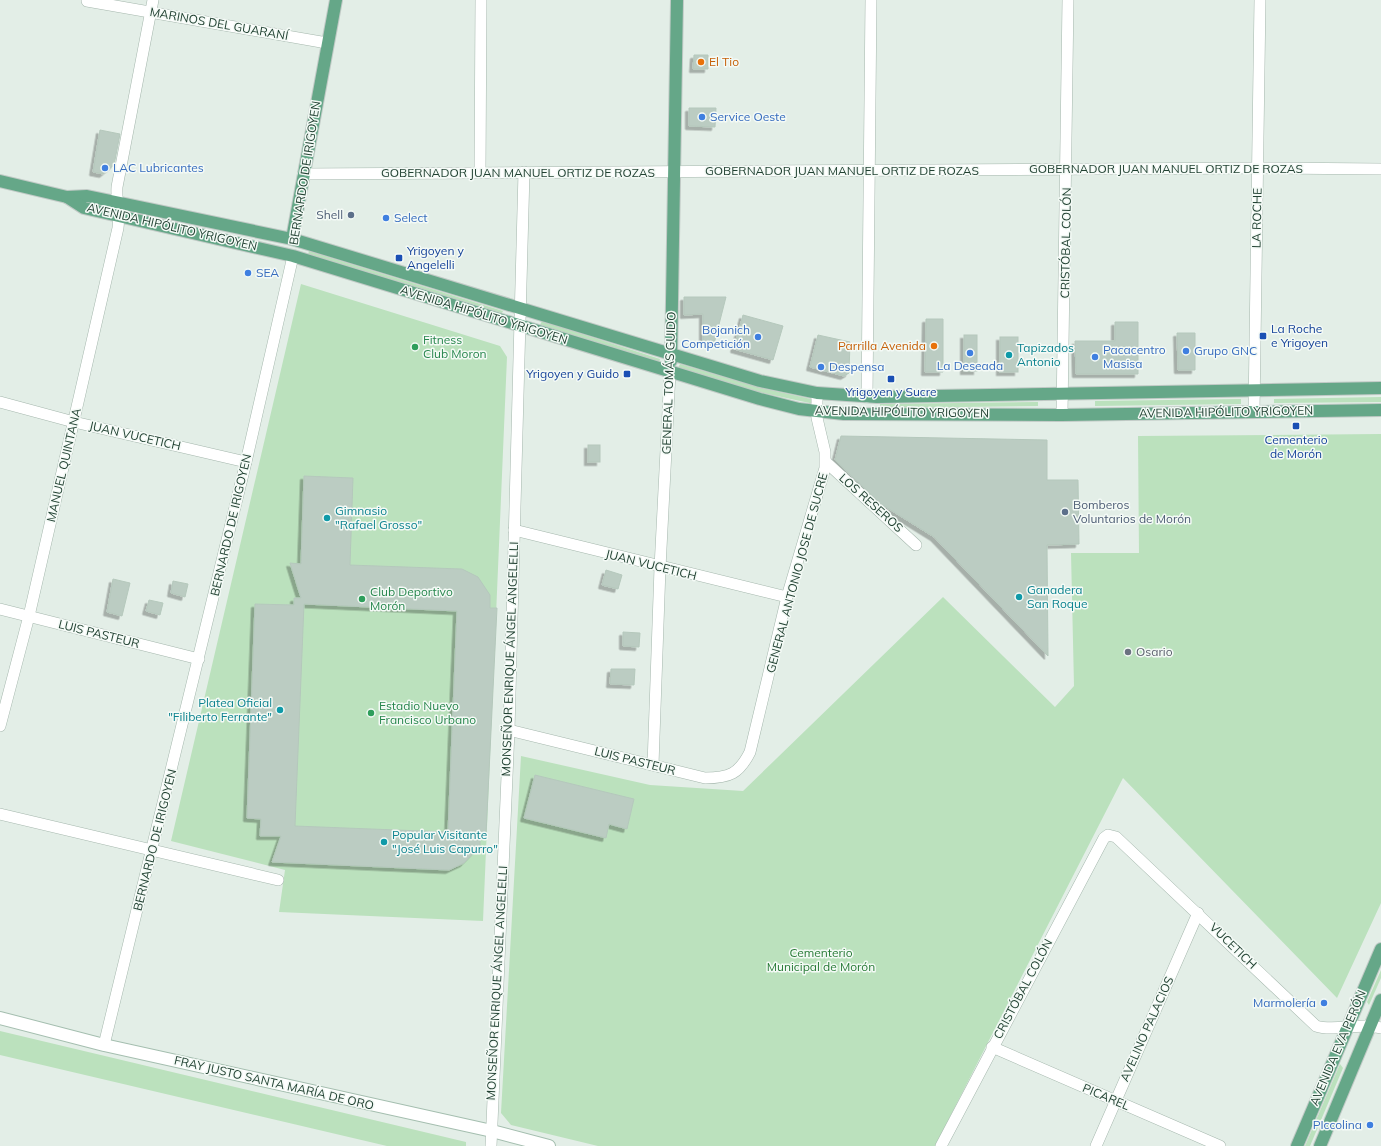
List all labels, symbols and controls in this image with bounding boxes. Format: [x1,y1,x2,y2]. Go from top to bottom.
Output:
street label: MARINOS DEL GUARANÍ [149,4,290,43]
place label: El Tio [709,54,739,69]
marker: El Tio [696,57,706,67]
street label: BERNARDO DE IRIGOYEN [286,100,323,246]
place label: Service Oeste [710,109,786,124]
marker: Service Oeste [697,112,707,122]
place label: LAC Lubricantes [113,160,204,175]
street label: GOBERNADOR JUAN MANUEL ORTIZ DE ROZAS [1029,161,1303,176]
marker: LAC Lubricantes [100,163,110,173]
street label: GOBERNADOR JUAN MANUEL ORTIZ DE ROZAS [705,163,979,178]
street label: GOBERNADOR JUAN MANUEL ORTIZ DE ROZAS [381,165,655,180]
street label: CRISTÓBAL COLÓN [1057,187,1074,299]
street label: LA ROCHE [1248,188,1265,248]
street label: AVENIDA HIPÓLITO YRIGOYEN [85,200,259,253]
place label: Shell [316,207,343,222]
marker: Shell [346,210,356,220]
place label: Select [394,210,428,225]
marker: Select [381,213,391,223]
place label: Yrigoyen y Angelelli [406,243,465,272]
marker: Yrigoyen y Angelelli [394,253,404,263]
place label: SEA [256,265,279,280]
marker: SEA [243,268,253,278]
street label: AVENIDA HIPÓLITO YRIGOYEN [399,282,570,347]
street label: GENERAL TOMÁS GUIDO [659,311,678,455]
place label: La Roche e Yrigoyen [1271,321,1328,350]
place label: Bojanich Competición [681,322,750,351]
marker: La Roche e Yrigoyen [1258,331,1268,341]
place label: Fitness Club Moron [423,332,487,361]
marker: Bojanich Competición [753,332,763,342]
place label: Parrilla Avenida [838,338,926,353]
place label: Tapizados Antonio [1017,340,1074,369]
marker: Parrilla Avenida [929,341,939,351]
marker: Fitness Club Moron [410,342,420,352]
place label: Pacacentro Masisa [1103,342,1166,371]
place label: Grupo GNC [1194,343,1257,358]
marker: Grupo GNC [1181,346,1191,356]
marker: La Deseada [965,348,975,358]
marker: Tapizados Antonio [1004,350,1014,360]
marker: Pacacentro Masisa [1090,352,1100,362]
place label: La Deseada [937,358,1003,373]
place label: Despensa [829,359,884,374]
marker: Despensa [816,362,826,372]
place label: Yrigoyen y Guido [525,366,619,381]
marker: Yrigoyen y Guido [622,369,632,379]
marker: Yrigoyen y Sucre [886,374,896,384]
place label: Yrigoyen y Sucre [844,384,937,399]
street label: AVENIDA HIPÓLITO YRIGOYEN [815,402,989,421]
street label: AVENIDA HIPÓLITO YRIGOYEN [1139,402,1313,421]
street label: MANUEL QUINTANA [43,406,84,523]
street label: JUAN VUCETICH [88,418,182,453]
marker: Cementerio de Morón [1291,421,1301,431]
place label: Cementerio de Morón [1264,432,1328,461]
street label: BERNARDO DE IRIGOYEN [207,452,254,598]
street label: LOS RESEROS [836,470,906,535]
street label: GENERAL ANTONIO JOSE DE SUCRE [763,471,830,675]
place label: Bomberos Voluntarios de Morón [1073,497,1191,526]
place label: Gimnasio "Rafael Grosso" [335,503,422,532]
marker: Bomberos Voluntarios de Morón [1060,507,1070,517]
marker: Gimnasio "Rafael Grosso" [322,513,332,523]
street label: MONSEÑOR ENRIQUE ÁNGEL ANGELELLI [498,541,521,777]
street label: JUAN VUCETICH [604,546,698,583]
place label: Ganadera San Roque [1027,582,1088,611]
place label: Club Deportivo Morón [370,584,453,613]
marker: Ganadera San Roque [1014,592,1024,602]
marker: Club Deportivo Morón [357,594,367,604]
street label: LUIS PASTEUR [57,616,141,651]
place label: Osario [1136,644,1173,659]
marker: Osario [1123,647,1133,657]
place label: Platea Oficial "Filiberto Ferrante" [168,695,272,724]
place label: Estadio Nuevo Francisco Urbano [379,698,476,727]
marker: Platea Oficial "Filiberto Ferrante" [275,705,285,715]
marker: Estadio Nuevo Francisco Urbano [366,708,376,718]
street label: LUIS PASTEUR [593,743,677,778]
street label: BERNARDO DE IRIGOYEN [130,767,179,912]
place label: Popular Visitante "José Luis Capurro" [392,827,498,856]
marker: Popular Visitante "José Luis Capurro" [379,837,389,847]
street label: MONSEÑOR ENRIQUE ÁNGEL ANGELELLI [483,865,510,1101]
street label: VUCETICH [1207,919,1260,972]
street label: CRISTÓBAL COLÓN [990,936,1055,1041]
park label: Cementerio Municipal de Morón [767,945,875,974]
street label: AVELINO PALACIOS [1117,974,1176,1084]
street label: AVENIDA EVA PERÓN [1306,988,1369,1108]
place label: Marmolería [1253,995,1316,1010]
marker: Marmolería [1319,998,1329,1008]
street label: FRAY JUSTO SANTA MARÍA DE ORO [173,1052,375,1113]
street label: PICAREL [1080,1080,1132,1113]
place label: PIccolina [1313,1117,1362,1132]
marker: PIccolina [1365,1120,1375,1130]

